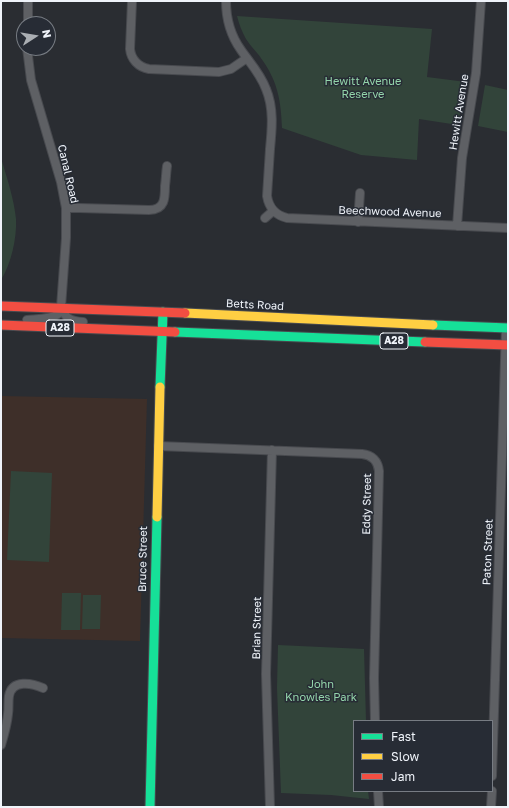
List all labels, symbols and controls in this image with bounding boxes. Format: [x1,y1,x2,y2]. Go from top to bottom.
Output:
north arrow [16,16,56,56]
text: N [40,28,54,39]
street label: Hewitt Avenue [446,73,472,151]
park label: Hewitt Avenue Reserve [325,75,401,101]
street label: Canal Road [55,143,81,205]
street label: Beechwood Avenue [338,204,442,220]
street label: Betts Road [226,297,284,313]
road number: A28 [46,320,74,336]
road number: A28 [380,333,408,349]
street label: Eddy Street [360,473,374,535]
street label: Paton Street [480,519,496,585]
street label: Bruce Street [136,526,150,592]
street label: Brian Street [250,596,264,660]
park label: John Knowles Park [285,678,357,704]
legend [353,720,493,792]
text: Fast [391,729,416,744]
text: Slow [391,749,419,764]
text: Jam [391,769,415,784]

